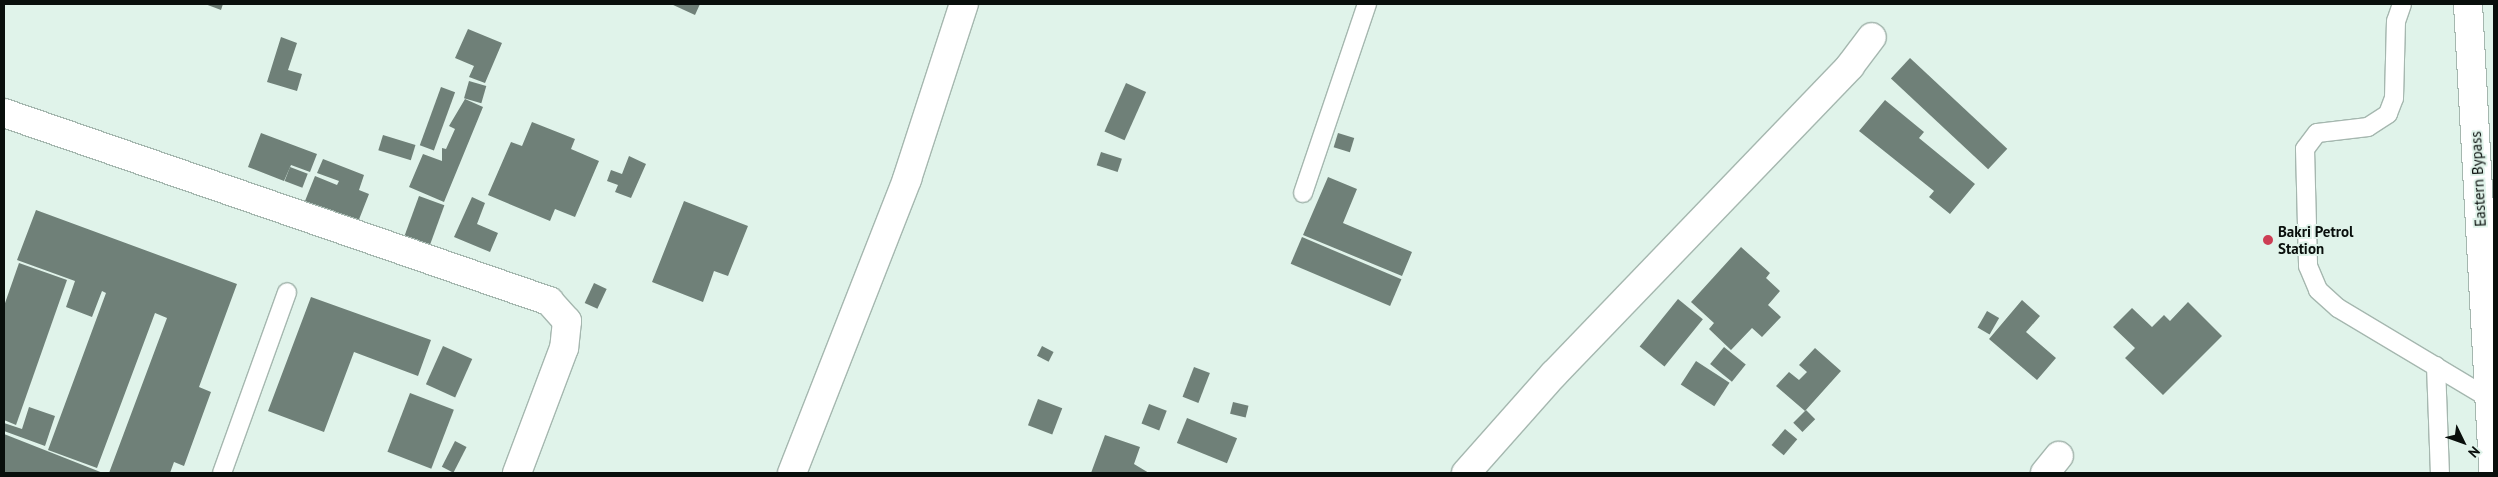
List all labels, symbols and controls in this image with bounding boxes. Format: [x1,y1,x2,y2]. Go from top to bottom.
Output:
street label: Eastern Bypass [2467,131,2489,227]
place label: Bakri Petrol Station [2278,222,2353,257]
marker: Bakri Petrol Station [2262,234,2274,246]
north arrow [2438,417,2488,467]
text: N [2464,443,2484,461]

